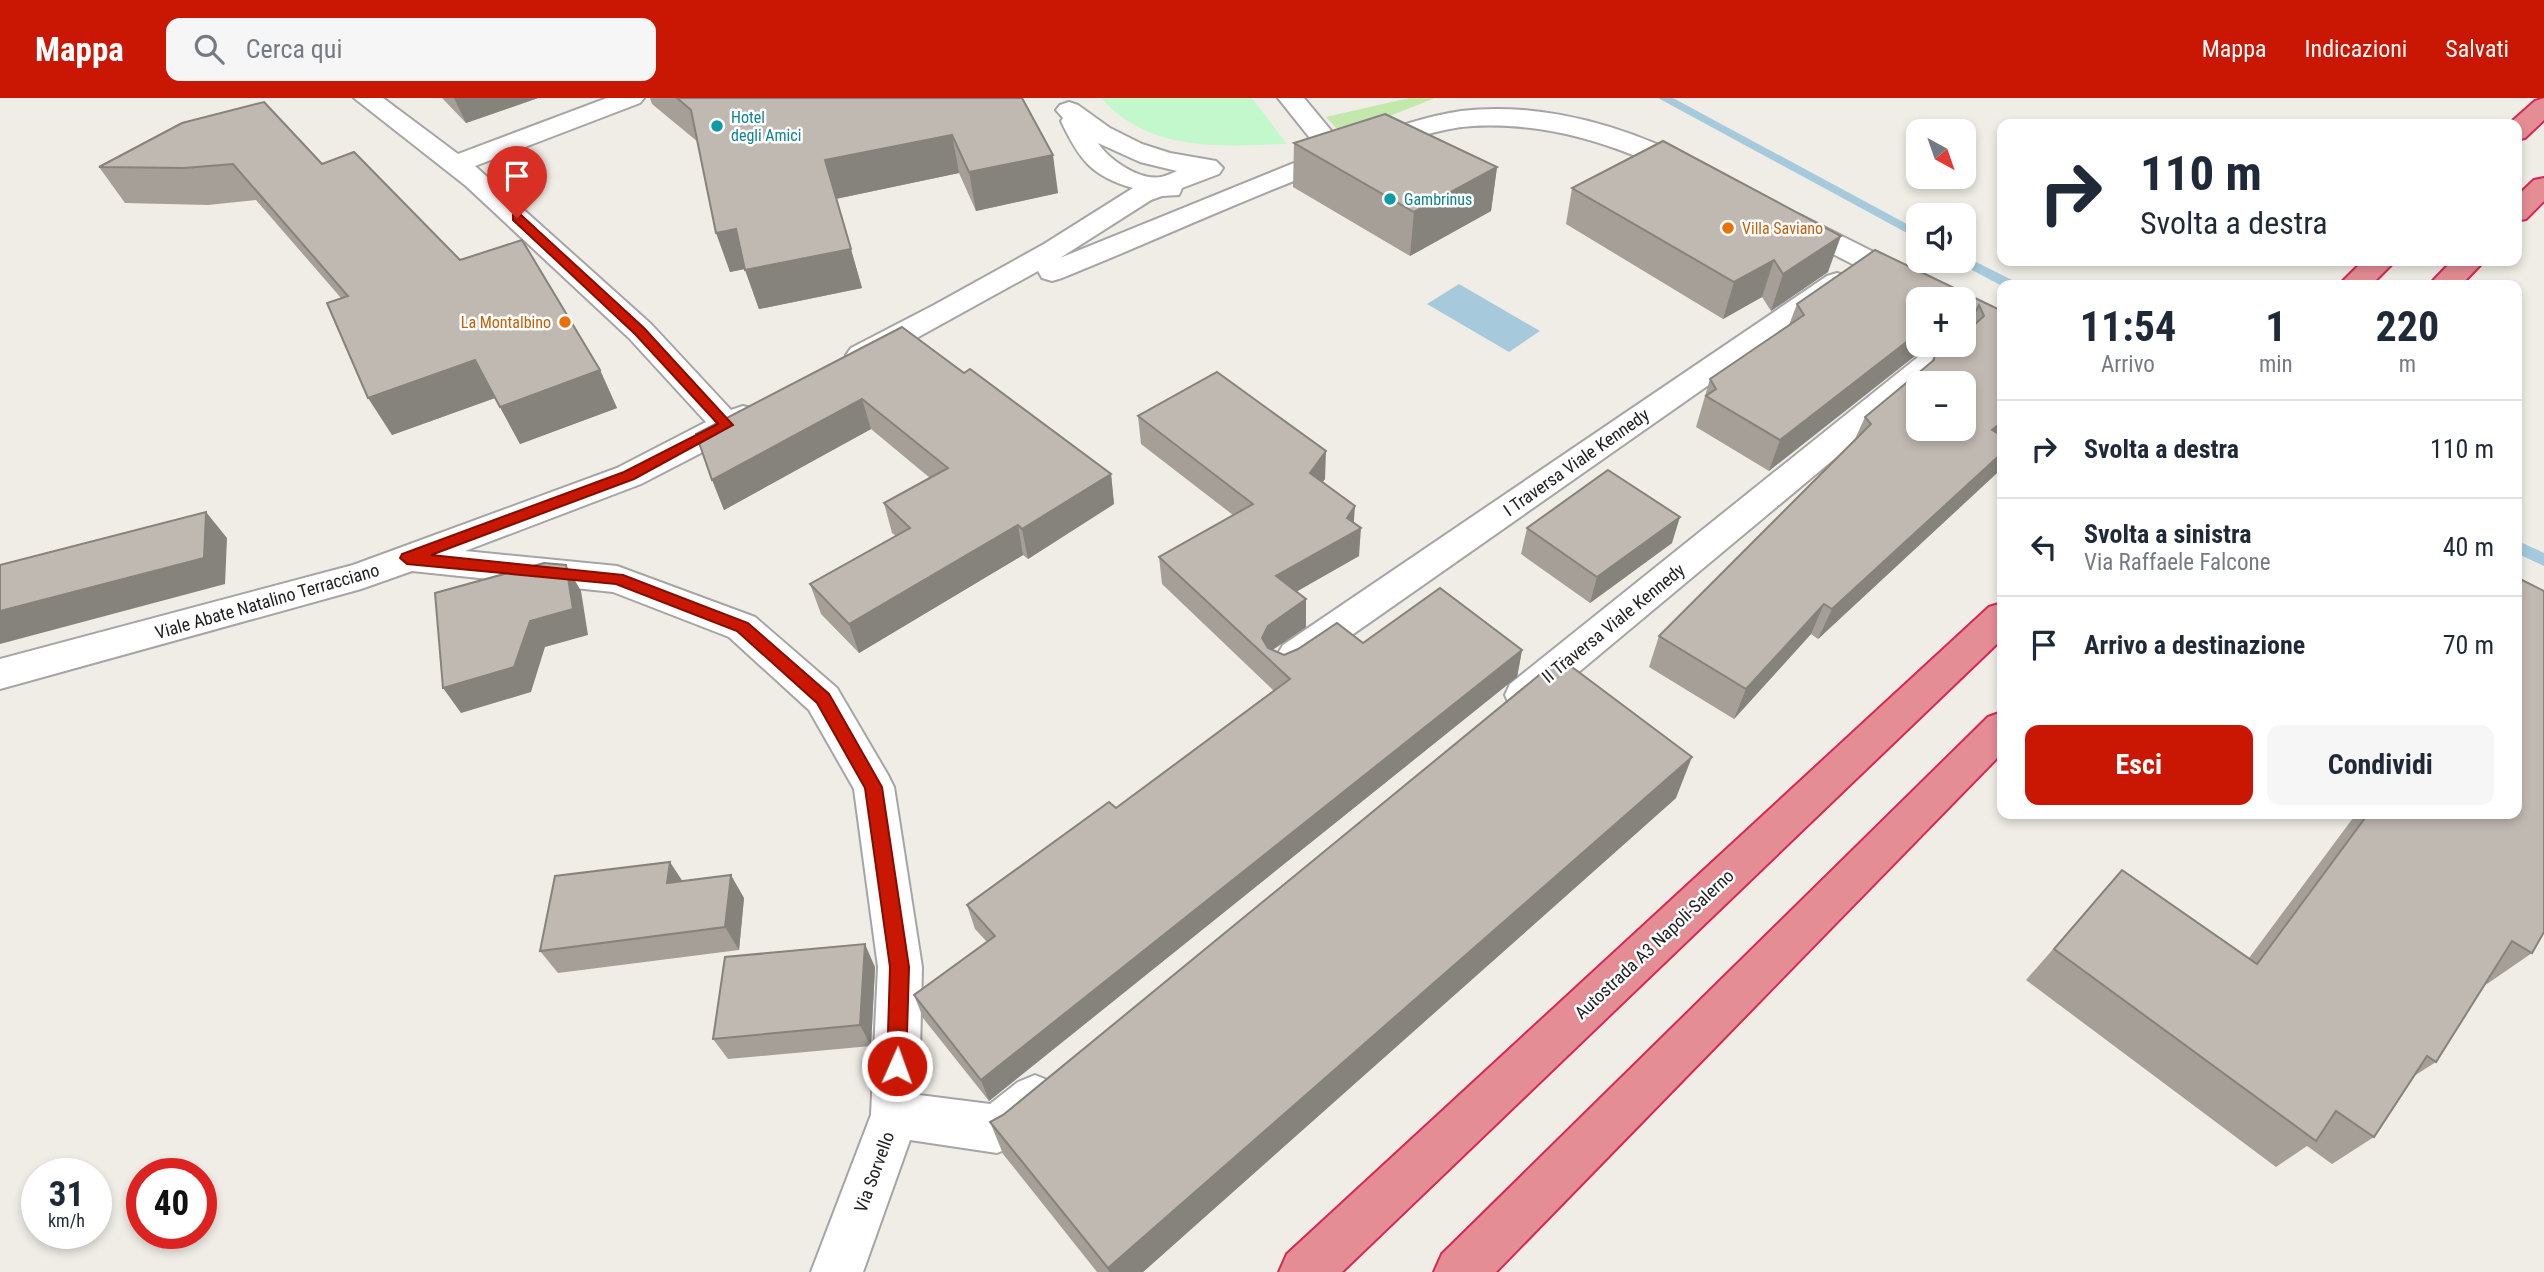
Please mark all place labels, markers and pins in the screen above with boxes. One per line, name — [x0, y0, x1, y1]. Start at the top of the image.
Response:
place label: Hotel degli Amici — [731, 108, 801, 145]
marker: Hotel degli Amici — [709, 118, 725, 134]
pin — [487, 146, 547, 218]
place label: Gambrinus — [1404, 190, 1472, 209]
marker: Gambrinus — [1382, 191, 1398, 207]
place label: Villa Saviano — [1742, 219, 1823, 238]
marker: Villa Saviano — [1720, 220, 1736, 236]
place label: La Montalbino — [461, 313, 551, 332]
marker: La Montalbino — [557, 314, 573, 330]

